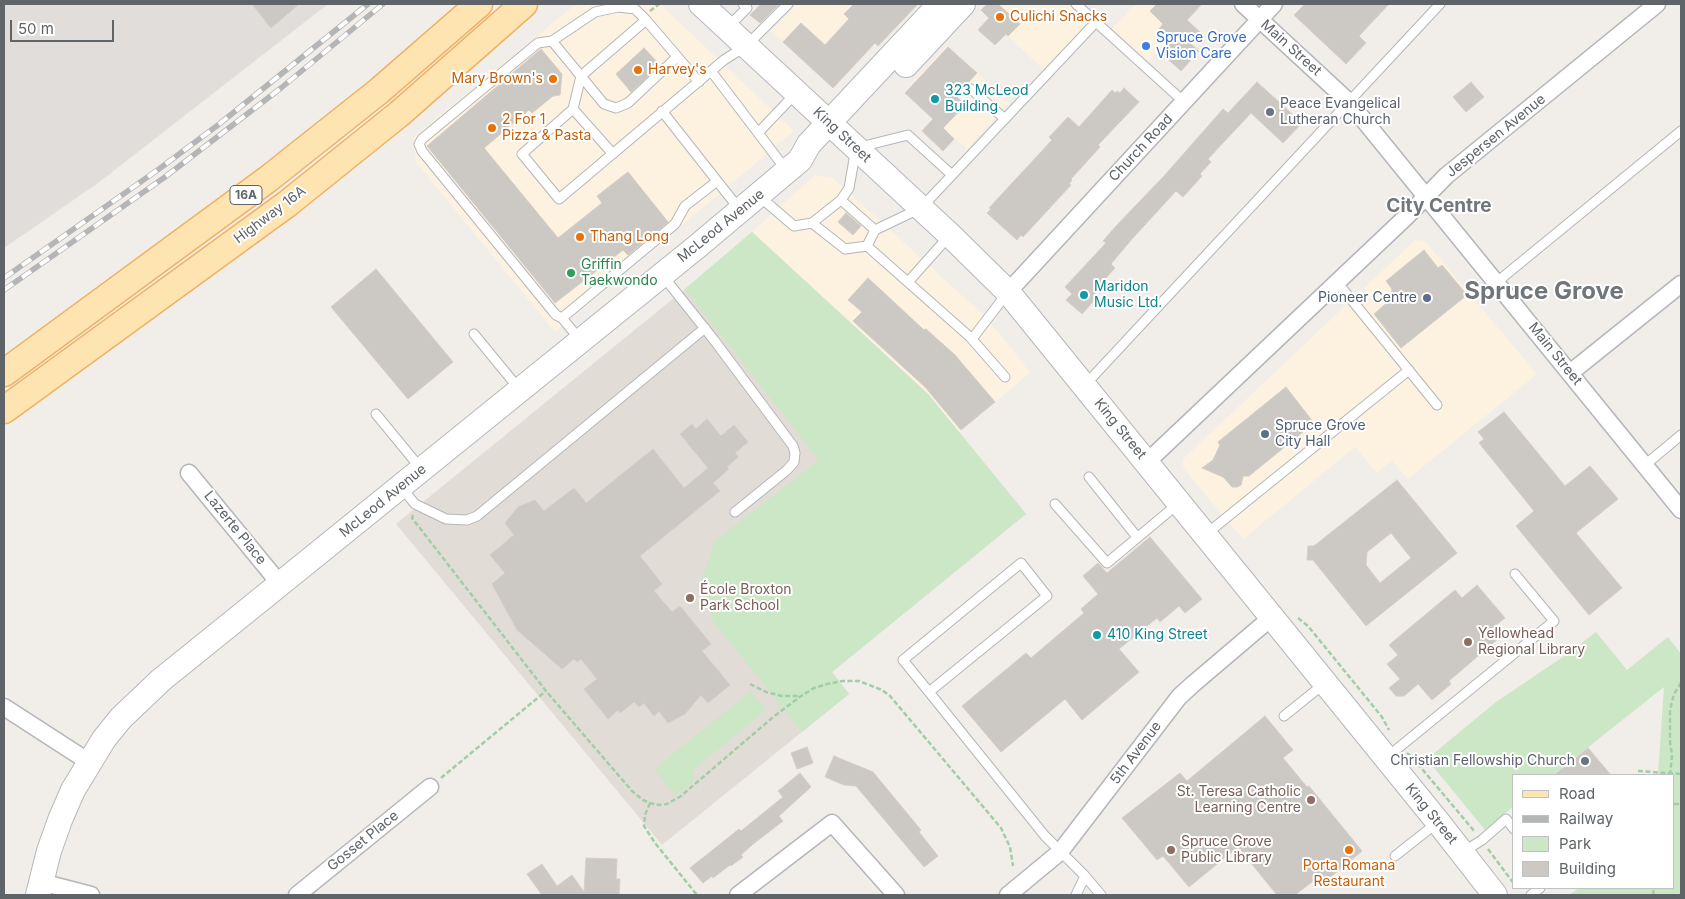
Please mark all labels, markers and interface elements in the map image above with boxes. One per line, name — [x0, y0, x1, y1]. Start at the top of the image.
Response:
place label: Culichi Snacks — [1010, 9, 1107, 25]
scale bar — [12, 10, 116, 42]
marker: Culichi Snacks — [994, 11, 1006, 23]
street label: Main Street — [1257, 16, 1325, 80]
text: 50 m — [18, 19, 54, 38]
place label: Spruce Grove Vision Care — [1156, 30, 1247, 62]
marker: Spruce Grove Vision Care — [1140, 40, 1152, 52]
place label: Harvey's — [648, 62, 707, 78]
marker: Harvey's — [632, 64, 644, 76]
place label: Mary Brown's — [452, 71, 543, 87]
marker: Mary Brown's — [547, 73, 559, 85]
place label: 323 McLeod Building — [945, 83, 1028, 115]
street label: Jespersen Avenue — [1443, 91, 1549, 181]
marker: 323 McLeod Building — [929, 93, 941, 105]
place label: Peace Evangelical Lutheran Church — [1280, 96, 1400, 128]
street label: King Street — [809, 104, 875, 166]
marker: Peace Evangelical Lutheran Church — [1264, 106, 1276, 118]
street label: Church Road — [1106, 111, 1176, 185]
place label: 2 For 1 Pizza & Pasta — [502, 112, 591, 144]
marker: 2 For 1 Pizza & Pasta — [486, 122, 498, 134]
street label: Highway 16A — [231, 183, 309, 247]
road number: 16A — [230, 186, 262, 204]
street label: McLeod Avenue — [674, 186, 768, 266]
district label: City Centre — [1386, 195, 1492, 217]
place label: Thang Long — [590, 229, 669, 245]
marker: Thang Long — [574, 231, 586, 243]
place label: Griffin Taekwondo — [581, 257, 658, 290]
marker: Griffin Taekwondo — [565, 267, 577, 279]
district label: Spruce Grove — [1464, 278, 1624, 306]
place label: Maridon Music Ltd. — [1094, 279, 1162, 312]
marker: Maridon Music Ltd. — [1078, 289, 1090, 301]
place label: Pioneer Centre — [1318, 290, 1417, 306]
marker: Pioneer Centre — [1421, 292, 1433, 304]
street label: Main Street — [1525, 319, 1585, 389]
street label: King Street — [1090, 395, 1150, 463]
place label: Spruce Grove City Hall — [1275, 418, 1366, 451]
marker: Spruce Grove City Hall — [1259, 428, 1271, 440]
street label: McLeod Avenue — [336, 461, 430, 541]
street label: Lazerte Place — [200, 488, 270, 568]
place label: École Broxton Park School — [700, 582, 792, 614]
marker: École Broxton Park School — [684, 592, 696, 604]
place label: Yellowhead Regional Library — [1478, 626, 1585, 658]
place label: 410 King Street — [1107, 627, 1208, 643]
marker: 410 King Street — [1091, 629, 1103, 641]
marker: Yellowhead Regional Library — [1462, 636, 1474, 648]
street label: 5th Avenue — [1107, 718, 1165, 788]
place label: Christian Fellowship Church — [1390, 753, 1575, 769]
marker: Christian Fellowship Church — [1579, 755, 1591, 767]
legend — [1512, 774, 1675, 889]
street label: King Street — [1401, 780, 1461, 848]
place label: St. Teresa Catholic Learning Centre — [1177, 784, 1301, 816]
text: Road — [1559, 784, 1595, 803]
marker: St. Teresa Catholic Learning Centre — [1305, 794, 1317, 806]
street label: Gosset Place — [324, 807, 402, 875]
text: Railway — [1559, 809, 1613, 828]
place label: Spruce Grove Public Library — [1181, 834, 1272, 866]
text: Park — [1559, 834, 1591, 853]
marker: Spruce Grove Public Library — [1165, 844, 1177, 856]
marker: Porta Romana Restaurant — [1343, 844, 1355, 856]
place label: Porta Romana Restaurant — [1303, 858, 1395, 890]
text: Building — [1559, 859, 1616, 878]

